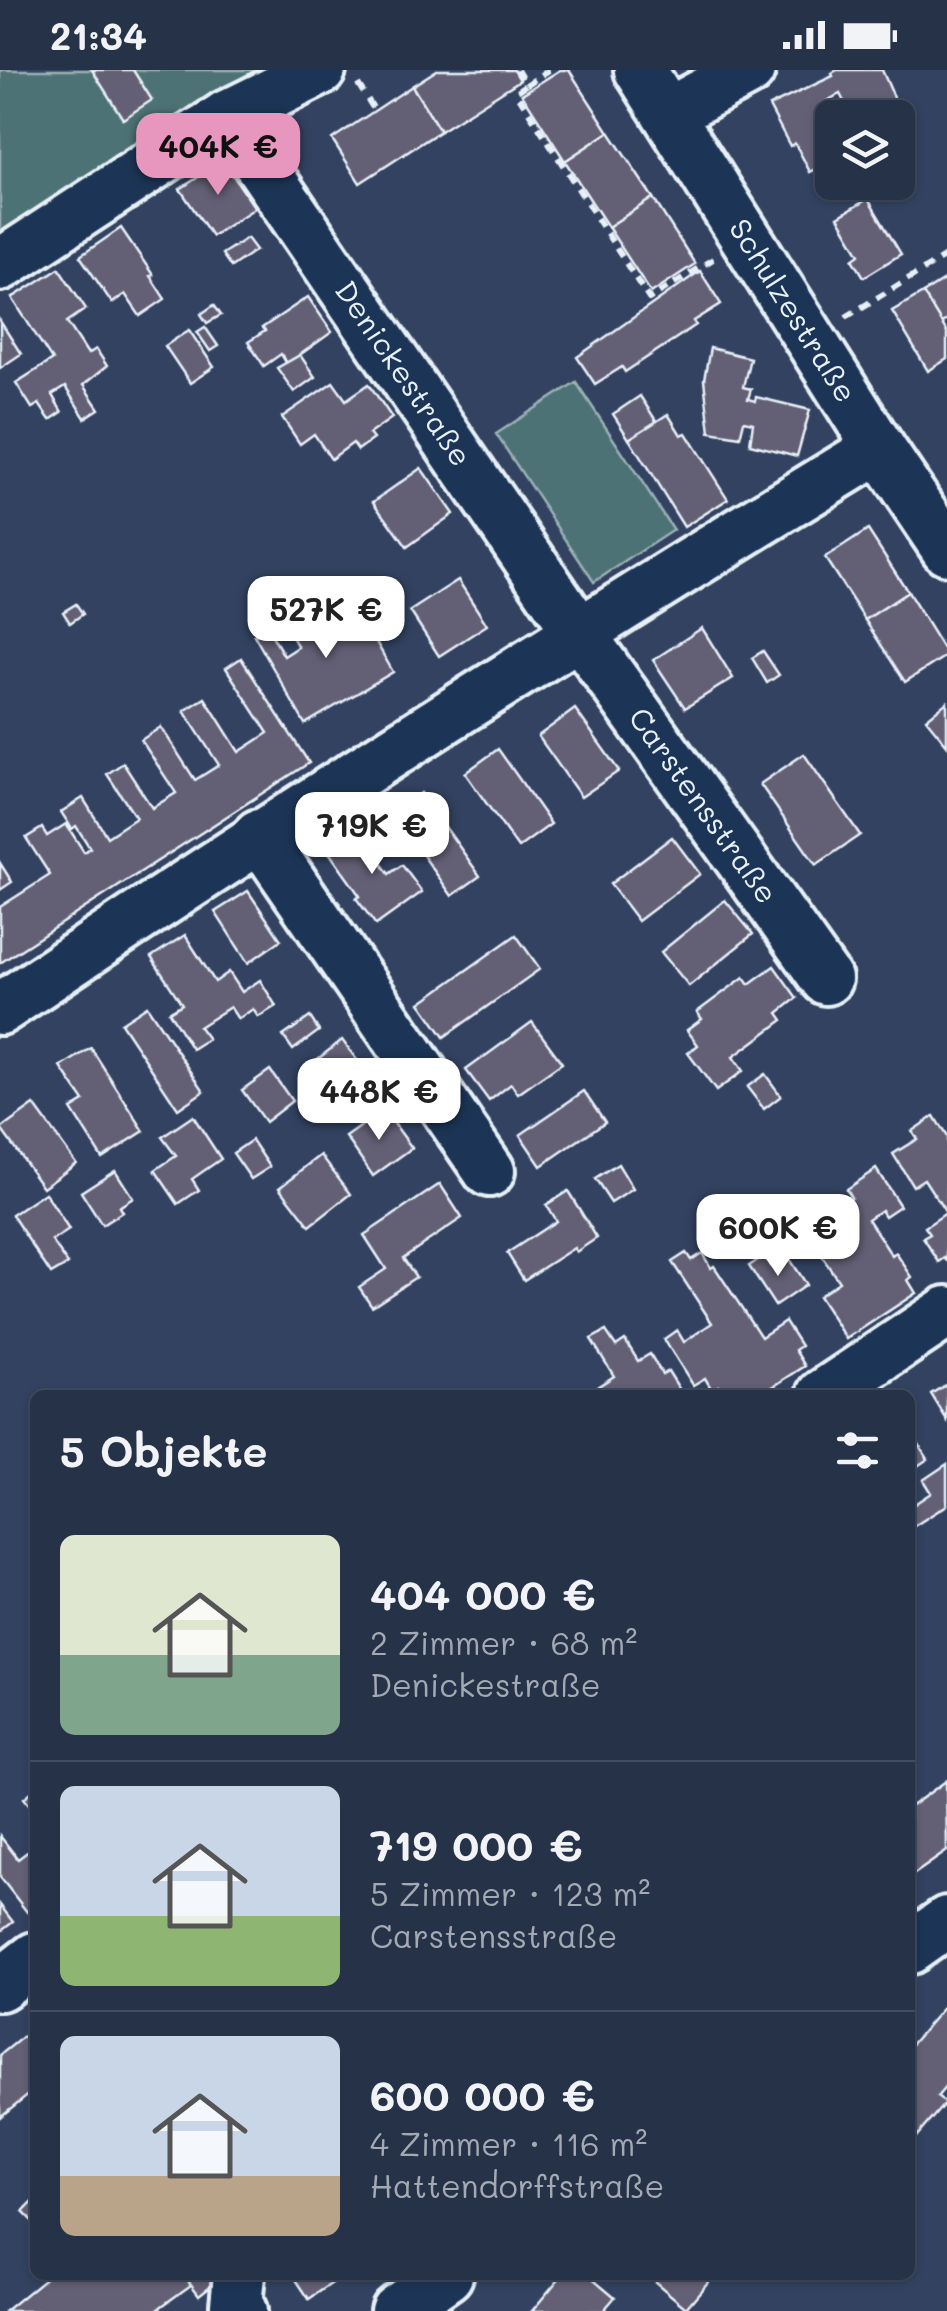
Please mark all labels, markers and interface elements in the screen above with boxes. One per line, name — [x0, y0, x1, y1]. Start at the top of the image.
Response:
text: 21:34 — [50, 10, 147, 60]
map controls — [815, 100, 915, 200]
button: layers — [815, 100, 915, 200]
pin: 404K € — [137, 113, 299, 198]
text: 404K € — [158, 124, 278, 166]
street label: Schulzestraße — [721, 210, 867, 409]
street label: Denickestraße — [327, 272, 482, 473]
pin: 527K € — [245, 576, 407, 661]
text: 527K € — [270, 587, 382, 629]
street label: Carstensstraße — [621, 699, 788, 911]
pin: 719K € — [291, 792, 453, 877]
text: 719K € — [317, 803, 427, 845]
pin: 448K € — [298, 1058, 460, 1143]
text: 448K € — [320, 1069, 438, 1111]
pin: 600K € — [697, 1194, 859, 1279]
text: 600K € — [718, 1205, 838, 1247]
text: 5 Objekte — [60, 1423, 268, 1478]
icon: filters — [830, 1423, 885, 1478]
text: 404 000 € — [370, 1566, 596, 1621]
icon: home — [140, 1575, 260, 1695]
text: 2 Zimmer · 68 m² — [370, 1621, 637, 1663]
text: Denickestraße — [370, 1663, 601, 1705]
text: 719 000 € — [370, 1817, 583, 1872]
icon: home — [140, 1826, 260, 1946]
text: 5 Zimmer · 123 m² — [370, 1872, 650, 1914]
text: Carstensstraße — [370, 1914, 617, 1956]
text: 600 000 € — [370, 2067, 595, 2122]
icon: home — [140, 2076, 260, 2196]
text: 4 Zimmer · 116 m² — [370, 2122, 647, 2164]
text: Hattendorffstraße — [370, 2164, 664, 2206]

